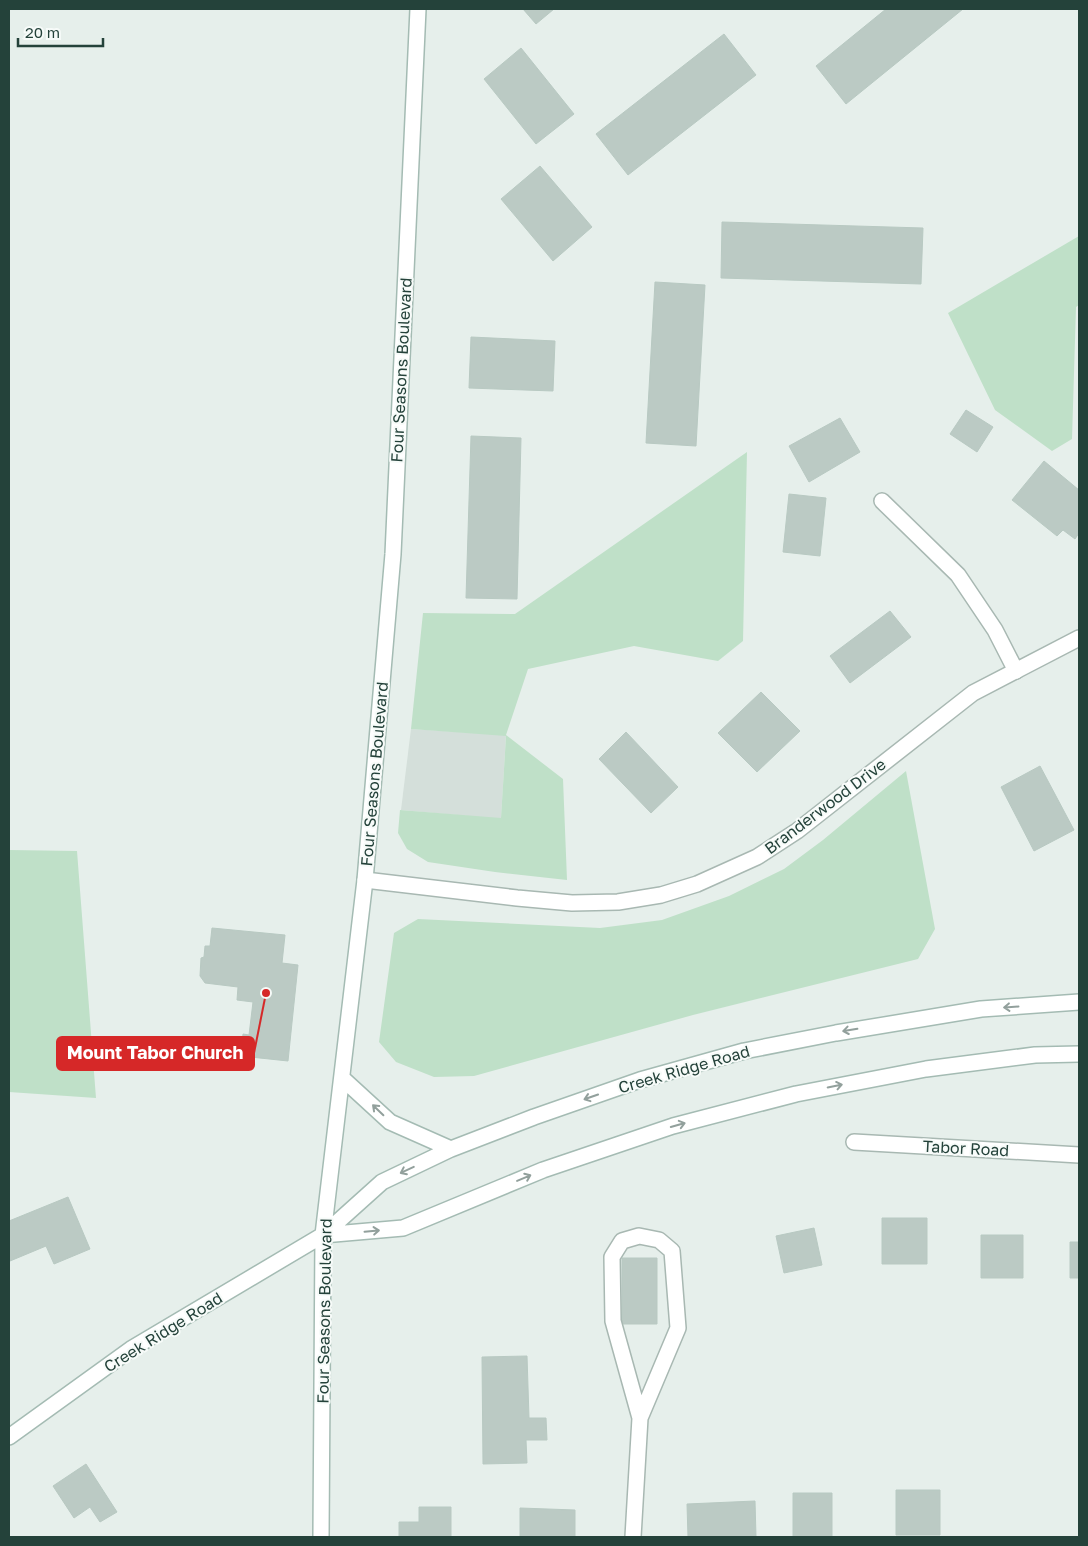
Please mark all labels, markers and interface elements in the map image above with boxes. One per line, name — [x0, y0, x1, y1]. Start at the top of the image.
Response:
scale bar — [18, 15, 102, 47]
text: 20 m — [25, 23, 60, 41]
street label: Four Seasons Boulevard — [386, 277, 416, 463]
street label: Four Seasons Boulevard — [356, 681, 392, 867]
street label: Branderwood Drive — [760, 754, 890, 858]
one-way arrow — [1003, 1002, 1019, 1011]
one-way arrow — [842, 1026, 858, 1036]
callout: Mount Tabor Church — [57, 1037, 254, 1070]
text: Mount Tabor Church — [67, 1041, 243, 1063]
street label: Creek Ridge Road — [616, 1041, 752, 1097]
one-way arrow — [827, 1081, 843, 1090]
one-way arrow — [584, 1093, 600, 1102]
one-way arrow — [371, 1104, 384, 1116]
one-way arrow — [669, 1119, 685, 1129]
street label: Tabor Road — [922, 1136, 1010, 1160]
one-way arrow — [400, 1165, 415, 1175]
one-way arrow — [516, 1172, 531, 1182]
street label: Four Seasons Boulevard — [312, 1218, 336, 1404]
one-way arrow — [364, 1226, 380, 1235]
street label: Creek Ridge Road — [100, 1288, 226, 1376]

